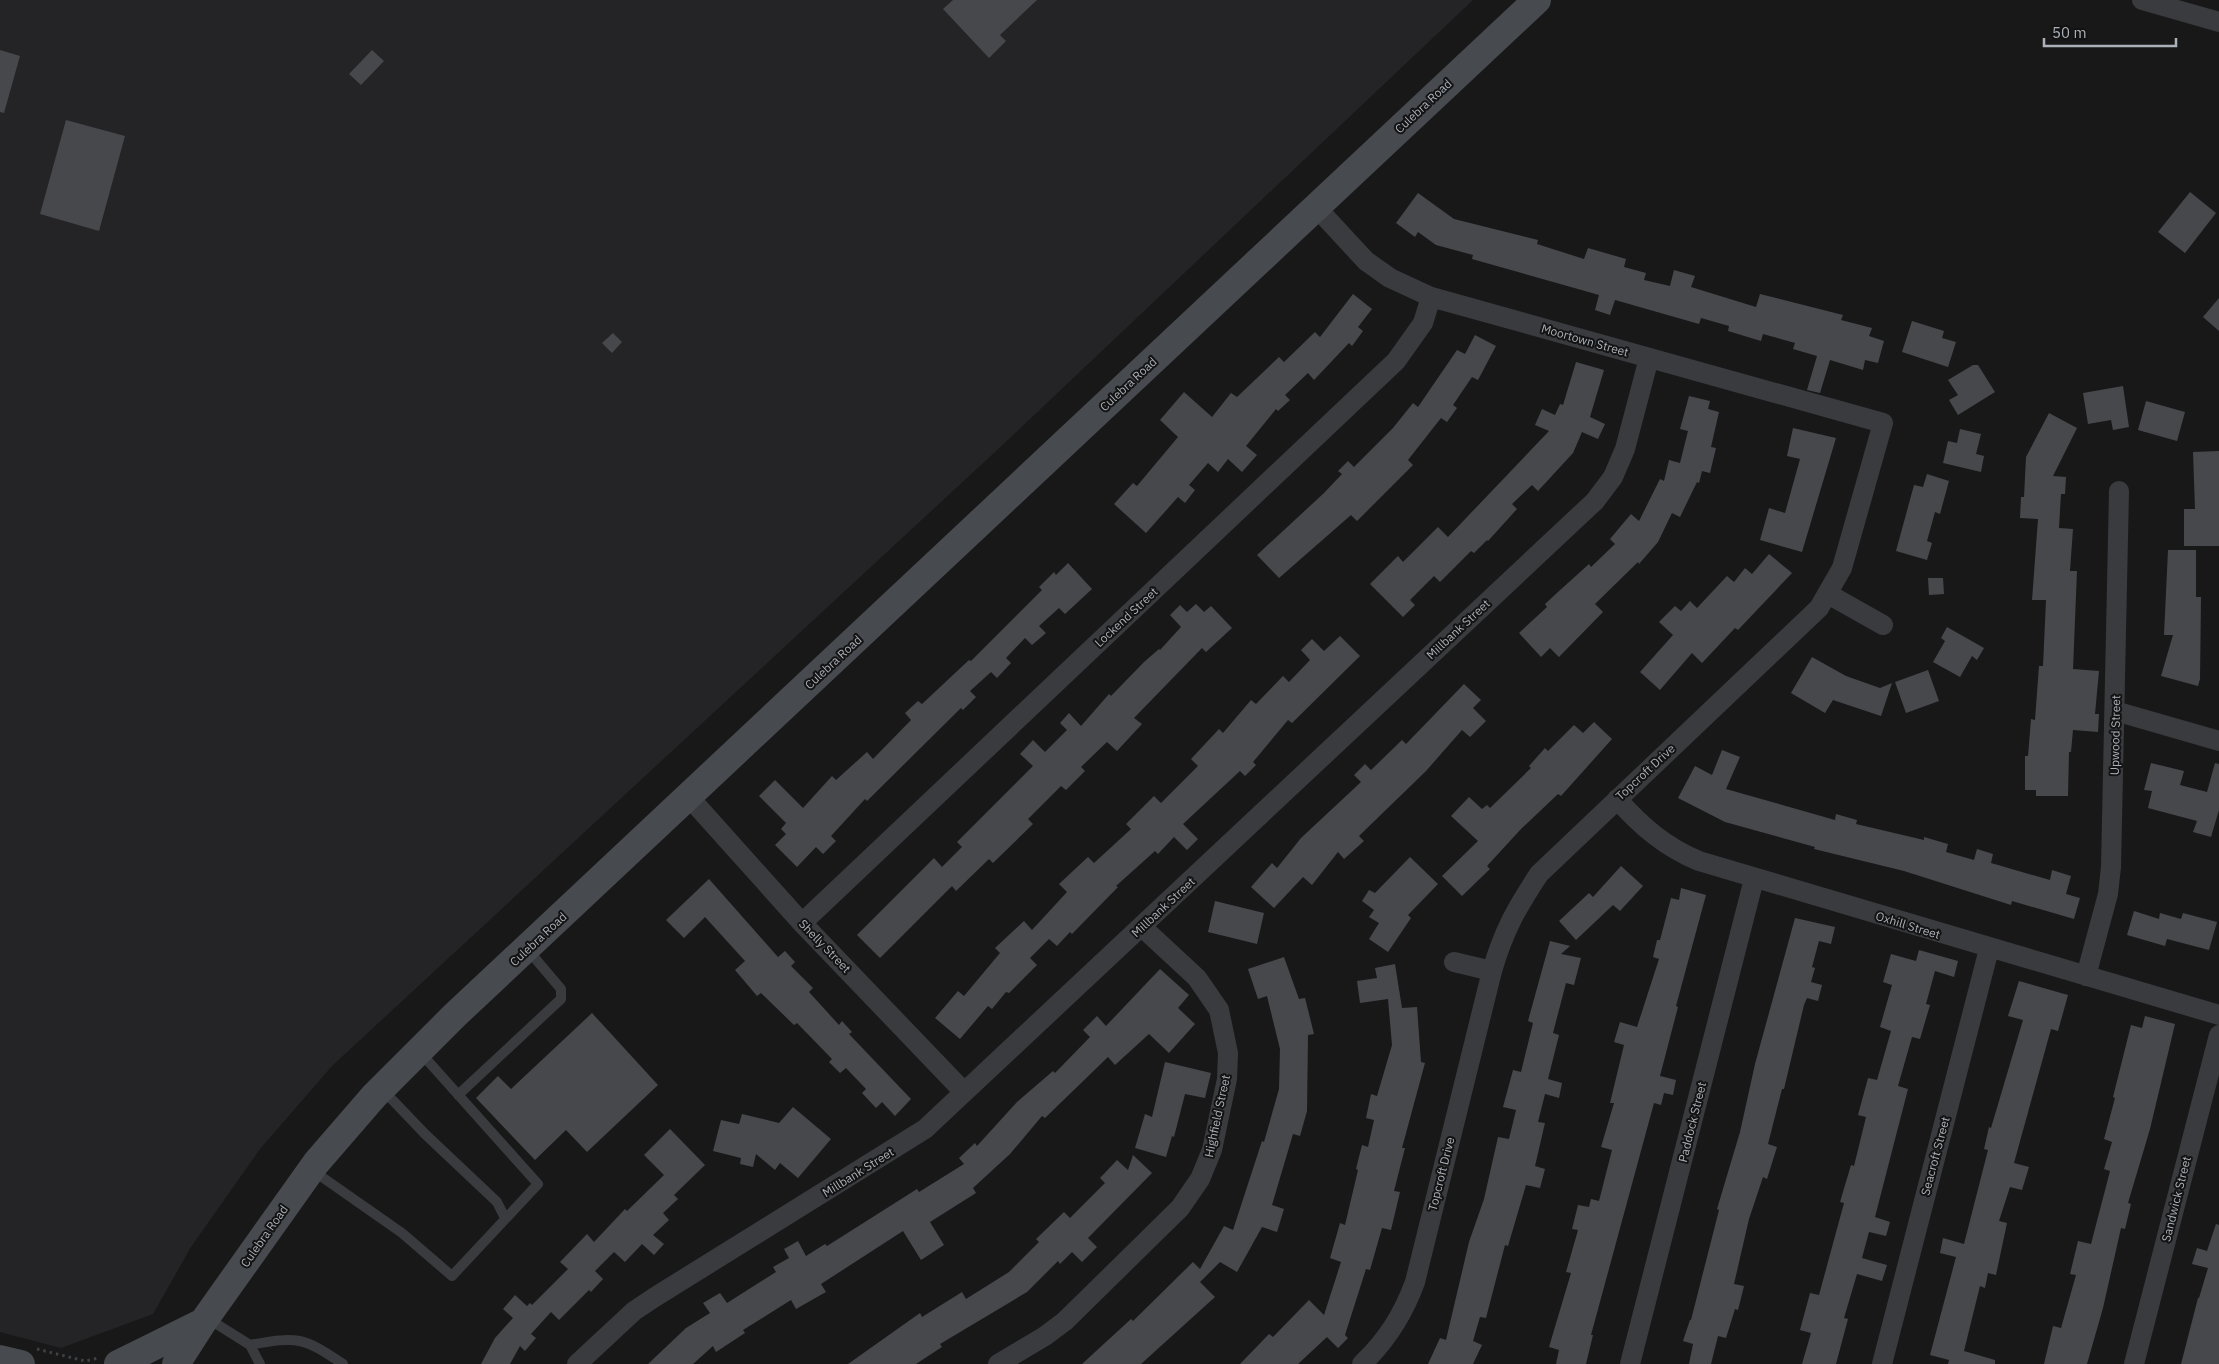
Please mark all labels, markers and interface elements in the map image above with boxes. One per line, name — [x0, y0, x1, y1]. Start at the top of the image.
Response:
scale bar — [2044, 15, 2176, 47]
text: 50 m — [2052, 23, 2087, 42]
street label: Culebra Road — [1391, 76, 1455, 136]
street label: Moortown Street — [1540, 320, 1630, 360]
street label: Culebra Road — [1096, 354, 1160, 414]
street label: Lockend Street — [1091, 584, 1161, 650]
street label: Millbank Street — [1423, 596, 1493, 662]
street label: Culebra Road — [801, 632, 865, 692]
street label: Upwood Street — [2107, 695, 2123, 775]
street label: Topcroft Drive — [1612, 740, 1678, 803]
street label: Millbank Street — [1128, 874, 1198, 940]
street label: Oxhill Street — [1874, 908, 1942, 942]
street label: Culebra Road — [506, 909, 570, 969]
street label: Shelly Street — [796, 916, 854, 976]
street label: Highfield Street — [1201, 1073, 1233, 1159]
street label: Paddock Street — [1675, 1080, 1709, 1164]
street label: Seacroft Street — [1917, 1115, 1953, 1197]
street label: Topcroft Drive — [1425, 1135, 1458, 1212]
street label: Millbank Street — [819, 1144, 897, 1200]
street label: Sandwick Street — [2158, 1155, 2194, 1243]
street label: Culebra Road — [237, 1202, 291, 1270]

